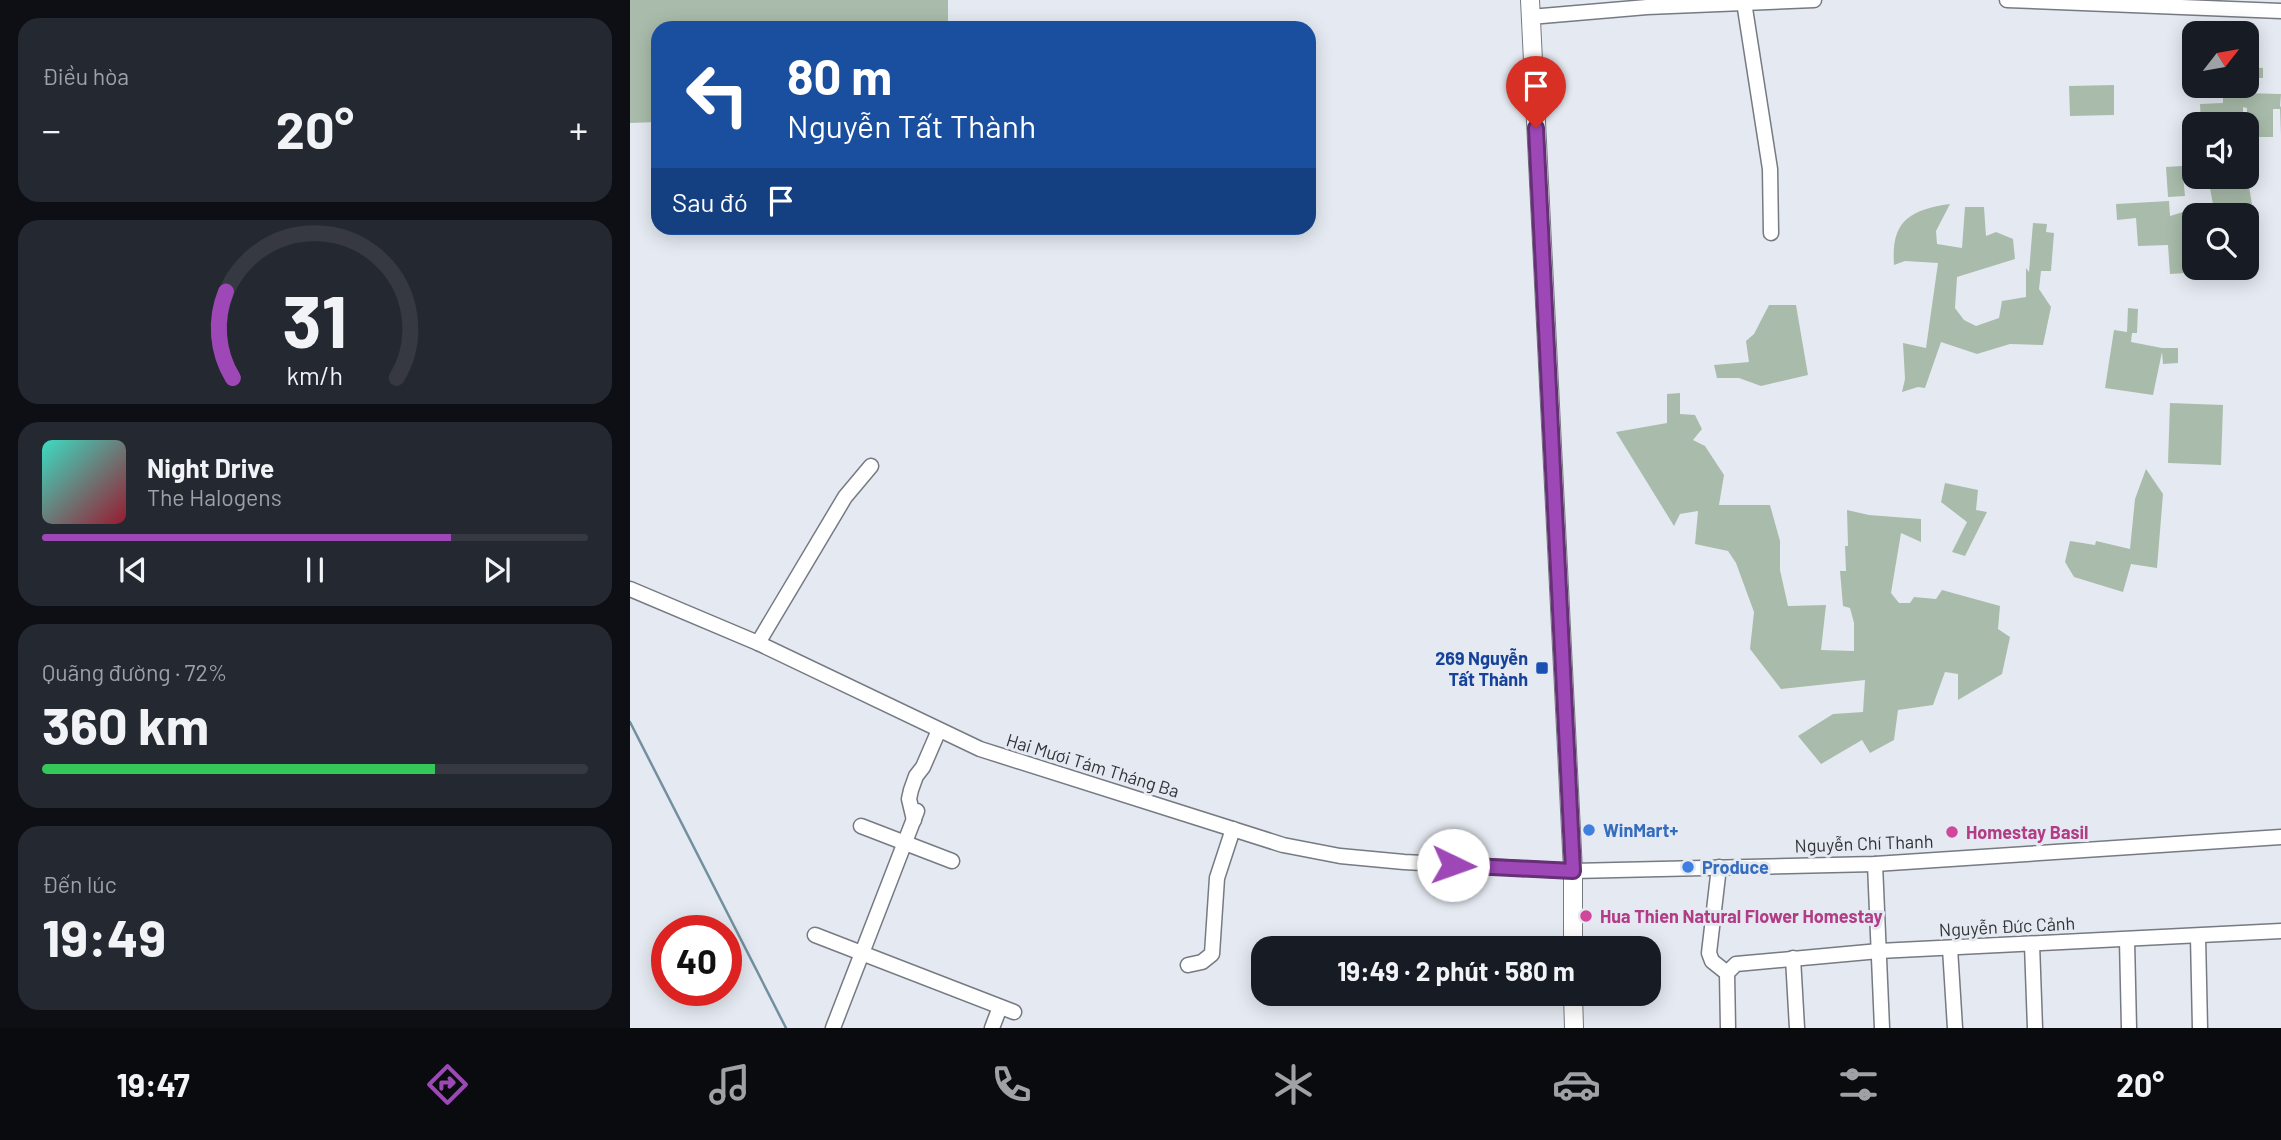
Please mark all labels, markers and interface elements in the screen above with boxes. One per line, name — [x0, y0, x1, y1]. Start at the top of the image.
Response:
north arrow — [2182, 21, 2259, 98]
map controls — [2182, 21, 2259, 280]
text: 80 m — [787, 46, 892, 105]
icon: left — [672, 49, 763, 140]
pin — [1506, 56, 1566, 128]
text: Điều hòa — [42, 62, 129, 90]
icon: arrive — [1517, 67, 1555, 105]
text: 20° — [276, 97, 354, 159]
text: − — [42, 106, 61, 152]
text: + — [569, 106, 588, 152]
text: Nguyễn Tất Thành — [787, 106, 1036, 144]
button: sound — [2182, 112, 2259, 189]
icon: arrive — [762, 182, 800, 220]
text: Sau đó — [672, 186, 748, 217]
button: search — [2182, 203, 2259, 280]
text: 31 — [283, 275, 347, 363]
text: km/h — [287, 360, 343, 390]
text: Night Drive — [147, 452, 274, 483]
text: The Halogens — [147, 483, 282, 511]
icon: previous — [114, 551, 152, 589]
icon: pause — [296, 551, 334, 589]
icon: next — [478, 551, 516, 589]
place label: 269 Nguyễn Tất Thành — [1435, 647, 1528, 690]
text: Quãng đường · 72% — [42, 658, 227, 686]
marker: 269 Nguyễn Tất Thành — [1534, 660, 1550, 676]
text: 360 km — [42, 693, 209, 755]
street label: Hai Mươi Tám Tháng Ba — [1004, 728, 1182, 802]
place label: WinMart+ — [1603, 819, 1678, 841]
place label: Homestay Basil — [1966, 821, 2088, 843]
marker: WinMart+ — [1581, 822, 1597, 838]
marker: Homestay Basil — [1944, 824, 1960, 840]
position arrow — [1416, 828, 1490, 902]
street label: Nguyễn Chí Thanh — [1794, 830, 1934, 856]
place label: Produce — [1702, 856, 1769, 878]
marker: Produce — [1680, 859, 1696, 875]
text: Đến lúc — [42, 870, 117, 898]
text: 19:49 — [42, 905, 166, 967]
place label: Hua Thien Natural Flower Homestay — [1600, 905, 1883, 927]
marker: Hua Thien Natural Flower Homestay — [1578, 908, 1594, 924]
street label: Nguyễn Đức Cảnh — [1938, 911, 2076, 941]
speed limit sign: 40 — [651, 915, 742, 1006]
text: 19:49 · 2 phút · 580 m — [1337, 955, 1575, 986]
icon: directions — [423, 1060, 472, 1109]
icon: music — [705, 1060, 754, 1109]
icon: phone — [987, 1060, 1036, 1109]
icon: climate — [1269, 1060, 1318, 1109]
icon: car — [1552, 1060, 1601, 1109]
icon: filters — [1834, 1060, 1883, 1109]
text: 19:47 — [117, 1065, 190, 1103]
text: 20° — [2116, 1065, 2164, 1103]

